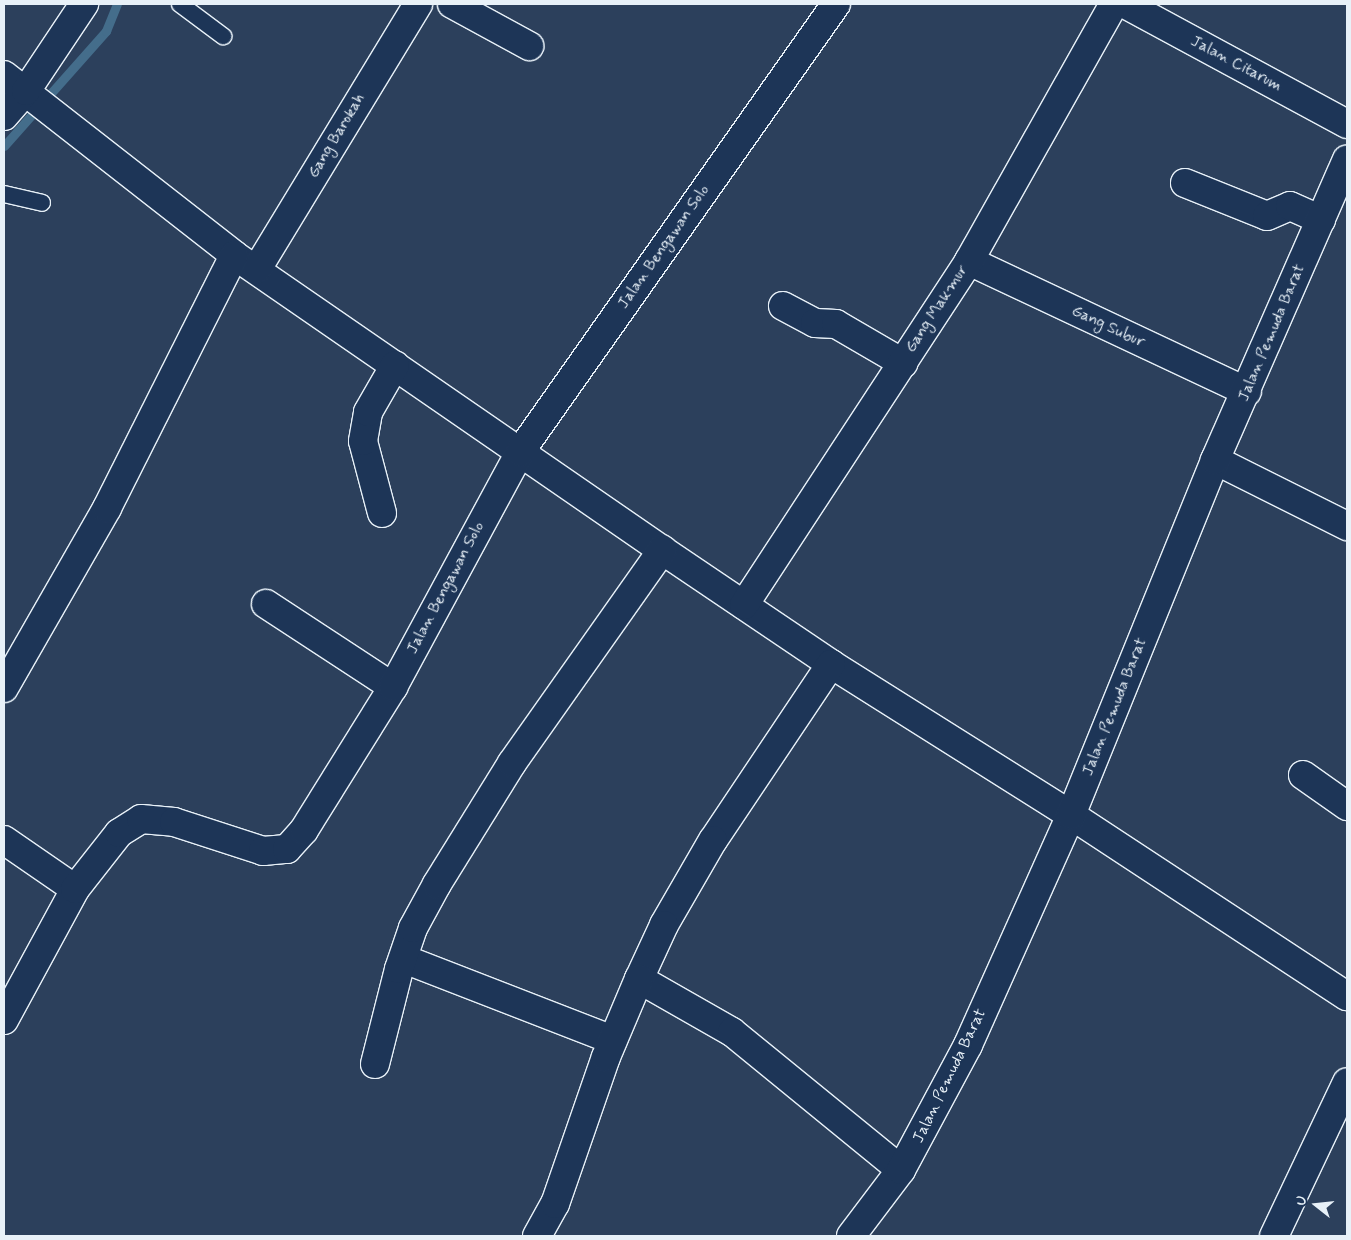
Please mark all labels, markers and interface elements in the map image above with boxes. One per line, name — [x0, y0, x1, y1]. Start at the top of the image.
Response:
street label: Jalan Citarum — [1186, 31, 1286, 97]
street label: Gang Barokah — [304, 90, 370, 182]
street label: Jalan Bengawan Solo — [614, 181, 714, 313]
street label: Gang Makmur — [902, 262, 972, 356]
street label: Jalan Pemuda Barat — [1235, 263, 1309, 403]
street label: Gang Subur — [1068, 302, 1148, 352]
street label: Jalan Bengawan Solo — [403, 518, 489, 658]
street label: Jalan Pemuda Barat — [1079, 636, 1151, 778]
street label: Jalan Pemuda Barat — [910, 1007, 990, 1145]
north arrow — [1291, 1180, 1341, 1230]
text: U — [1292, 1194, 1311, 1208]

